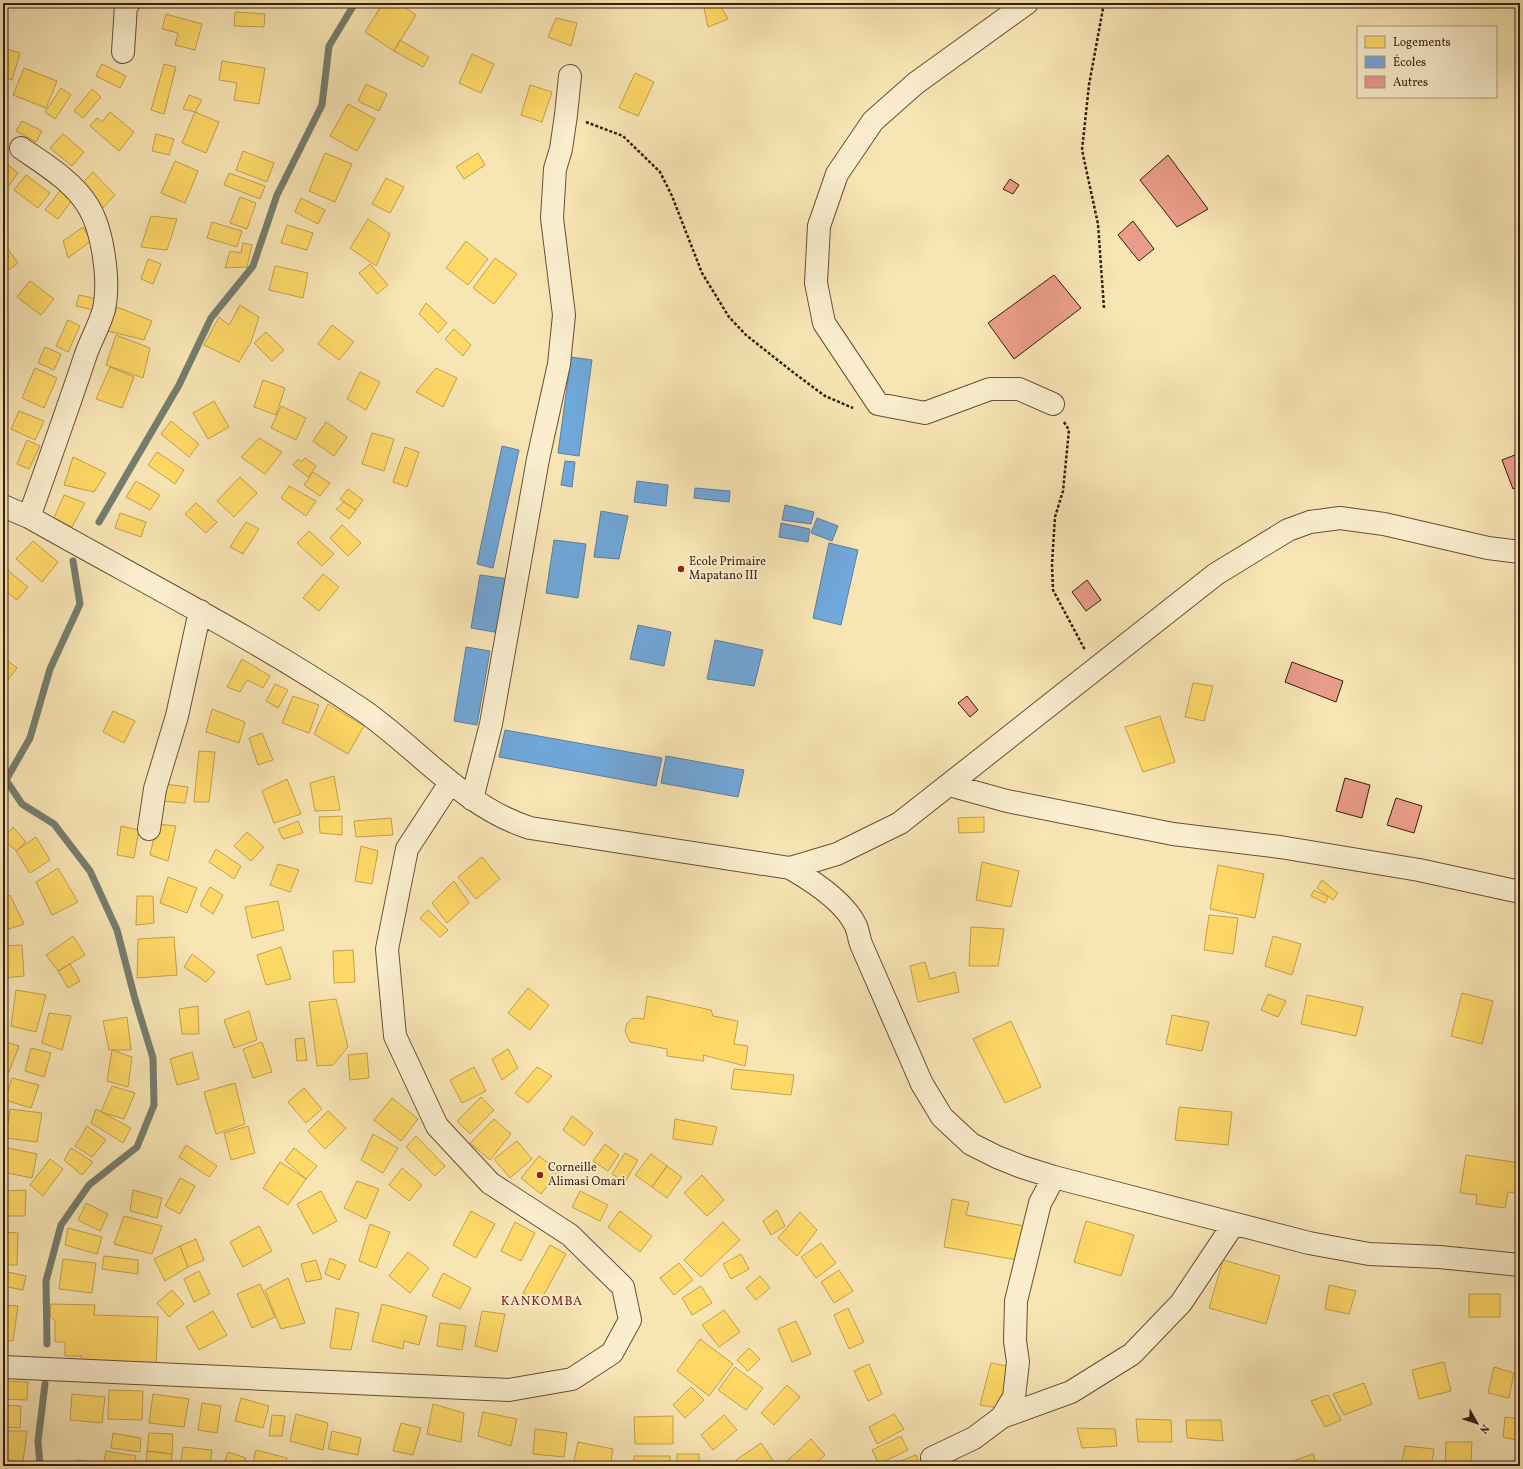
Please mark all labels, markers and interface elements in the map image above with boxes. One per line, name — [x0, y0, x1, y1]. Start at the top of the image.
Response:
legend — [1357, 26, 1497, 98]
text: Logements — [1393, 35, 1451, 51]
text: Écoles — [1393, 54, 1426, 71]
text: Autres — [1393, 75, 1428, 91]
place label: Ecole Primaire Mapatano III — [689, 554, 766, 584]
marker: Ecole Primaire Mapatano III — [676, 564, 686, 574]
place label: Corneille Alimasi Omari — [548, 1160, 626, 1190]
marker: Corneille Alimasi Omari — [535, 1170, 545, 1180]
district label: KANKOMBA — [501, 1293, 583, 1311]
north arrow — [1457, 1403, 1497, 1443]
text: N — [1475, 1421, 1492, 1436]

